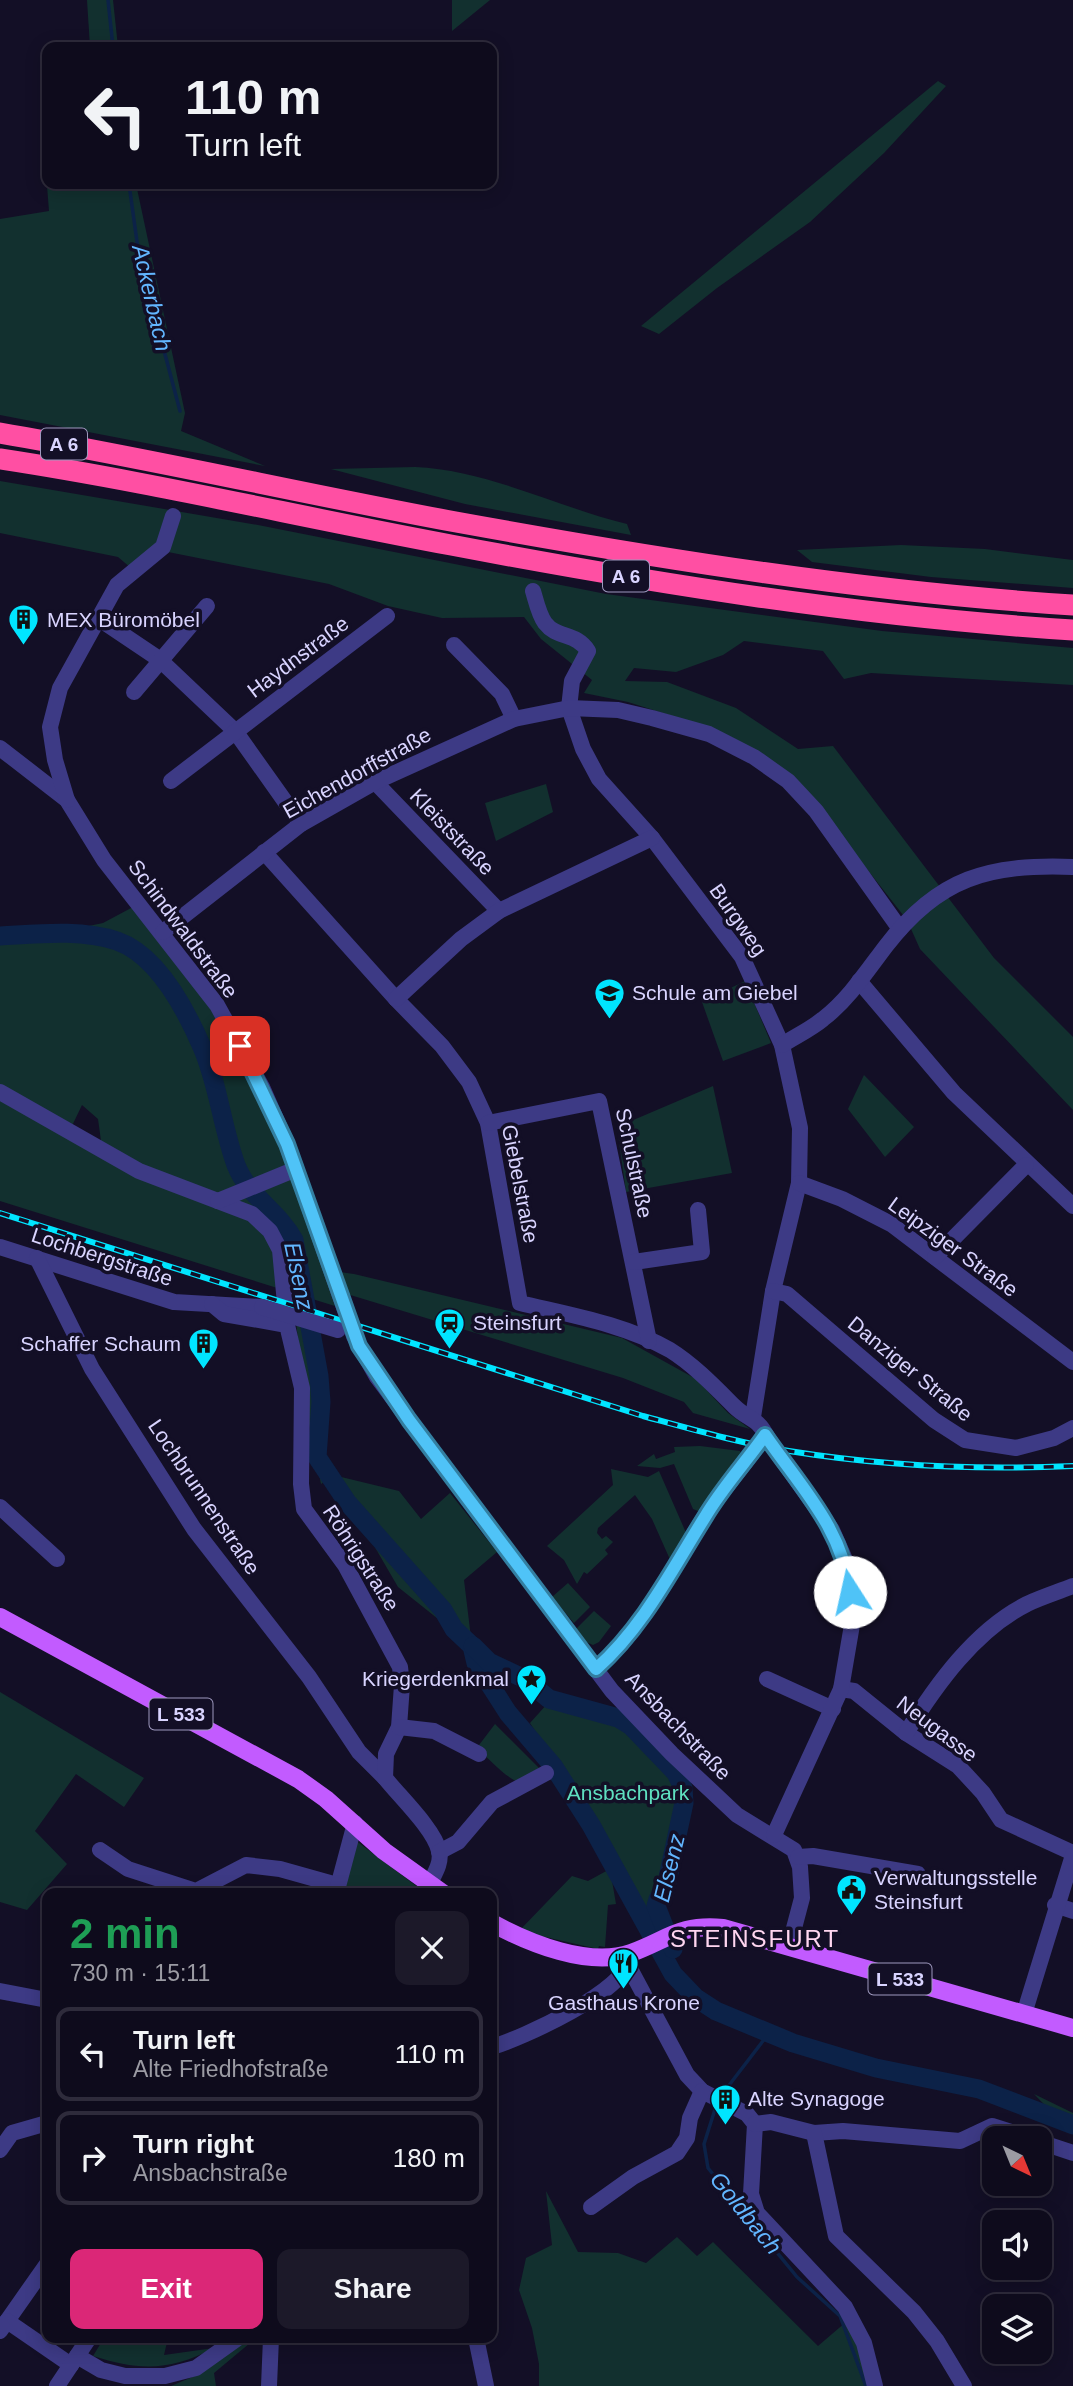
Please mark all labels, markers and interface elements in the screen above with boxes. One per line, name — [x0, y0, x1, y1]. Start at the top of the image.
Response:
icon: left — [70, 70, 161, 161]
text: 110 m — [185, 70, 321, 124]
text: Turn left — [185, 127, 301, 163]
water label: Ackerbach — [127, 240, 177, 354]
road number: A 6 — [41, 428, 87, 460]
road number: A 6 — [603, 561, 649, 592]
building icon: MEX Büromöbel — [7, 603, 41, 647]
place label: MEX Büromöbel — [47, 608, 200, 631]
street label: Haydnstraße — [243, 611, 353, 702]
street label: Eichendorffstraße — [279, 722, 435, 823]
street label: Kleiststraße — [406, 784, 499, 880]
street label: Schindwaldstraße — [124, 855, 243, 1002]
street label: Burgweg — [705, 879, 772, 960]
school or university icon: Schule am Giebel — [592, 976, 626, 1020]
place label: Schule am Giebel — [632, 981, 798, 1004]
pin — [210, 1016, 270, 1076]
icon: arrive — [221, 1027, 259, 1065]
street label: Schulstraße — [612, 1106, 657, 1220]
street label: Giebelstraße — [498, 1123, 543, 1245]
street label: Leipziger Straße — [884, 1192, 1022, 1301]
street label: Lochbergstraße — [29, 1223, 176, 1290]
water label: Elsenz — [279, 1240, 319, 1313]
station icon: Steinsfurt — [433, 1306, 467, 1350]
place label: Steinsfurt — [473, 1311, 562, 1334]
street label: Danziger Straße — [844, 1312, 977, 1426]
building icon: Schaffer Schaum — [187, 1327, 221, 1371]
place label: Schaffer Schaum — [20, 1332, 181, 1355]
street label: Lochbrunnenstraße — [144, 1415, 265, 1579]
street label: Röhrigstraße — [319, 1501, 404, 1615]
position arrow — [813, 1555, 887, 1629]
place icon: Kriegerdenkmal — [515, 1662, 549, 1706]
place label: Kriegerdenkmal — [362, 1667, 509, 1690]
street label: Ansbachstraße — [621, 1667, 736, 1784]
street label: Neugasse — [893, 1691, 982, 1766]
road number: L 533 — [150, 1698, 212, 1730]
park label: Ansbachpark — [567, 1781, 690, 1804]
water label: Elsenz — [648, 1831, 690, 1905]
place label: Verwaltungsstelle Steinsfurt — [874, 1866, 1037, 1913]
public building icon: Verwaltungsstelle Steinsfurt — [834, 1873, 868, 1917]
text: 2 min — [70, 1910, 180, 1957]
button: close — [395, 1911, 469, 1985]
district label: STEINSFURT — [670, 1925, 840, 1952]
restaurant icon: Gasthaus Krone — [607, 1946, 641, 1990]
text: 730 m · 15:11 — [70, 1960, 210, 1986]
road number: L 533 — [869, 1964, 932, 1994]
place label: Gasthaus Krone — [548, 1991, 700, 2014]
text: Turn left — [133, 2025, 235, 2055]
icon: left — [74, 2035, 112, 2073]
text: 110 m — [395, 2039, 465, 2069]
text: Alte Friedhofstraße — [133, 2056, 329, 2082]
building icon: Alte Synagoge — [708, 2082, 742, 2126]
place label: Alte Synagoge — [748, 2087, 885, 2110]
north arrow — [982, 2126, 1052, 2196]
map controls — [982, 2126, 1052, 2364]
text: Turn right — [133, 2129, 254, 2159]
icon: right — [74, 2139, 112, 2177]
text: 180 m — [393, 2143, 465, 2173]
text: Ansbachstraße — [133, 2160, 288, 2186]
water label: Goldbach — [705, 2167, 787, 2259]
button: sound — [982, 2210, 1052, 2280]
button: Exit — [70, 2249, 263, 2329]
button: Share — [277, 2249, 469, 2329]
button: layers — [982, 2294, 1052, 2364]

